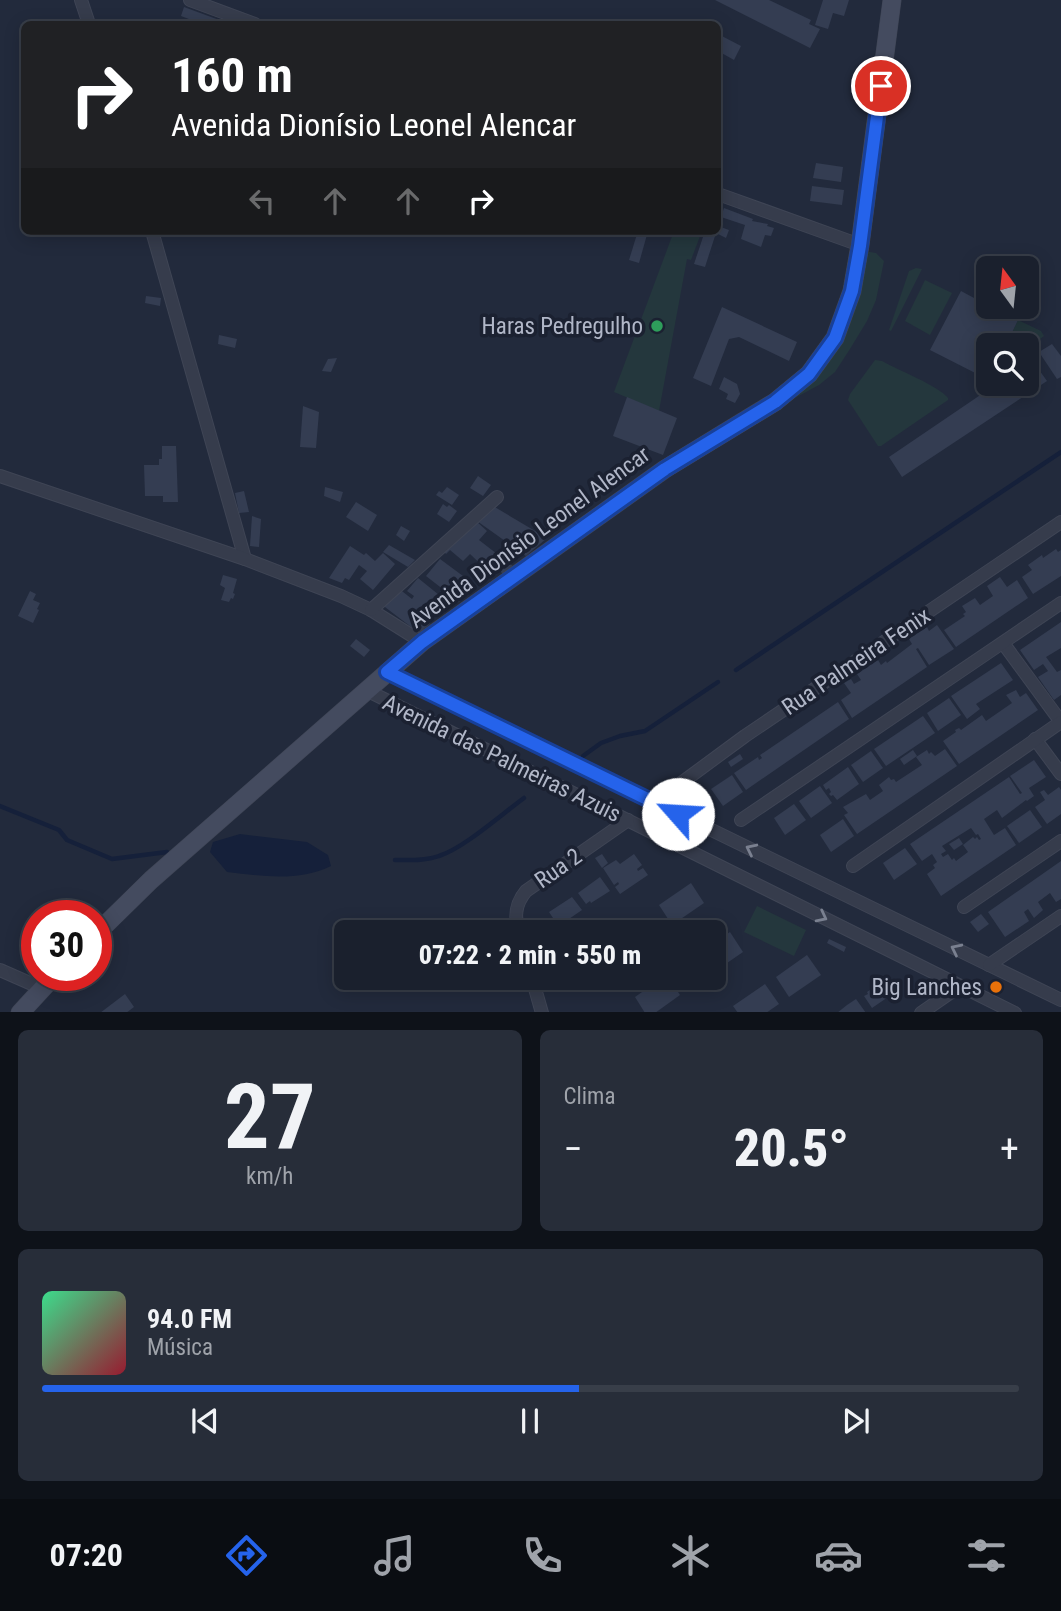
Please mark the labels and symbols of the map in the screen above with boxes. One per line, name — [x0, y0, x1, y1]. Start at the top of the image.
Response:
pin — [851, 56, 911, 116]
north arrow — [976, 256, 1040, 318]
place label: Haras Pedregulho — [482, 313, 643, 340]
marker: Haras Pedregulho — [649, 318, 665, 334]
street label: Avenida Dionísio Leonel Alencar — [404, 441, 655, 634]
street label: Rua Palmeira Fenix — [777, 602, 936, 721]
street label: Avenida das Palmeiras Azuis — [378, 689, 625, 828]
position arrow — [641, 777, 715, 851]
street label: Rua 2 — [530, 843, 587, 894]
one-way arrow — [746, 844, 758, 858]
speed limit sign: 30 — [21, 900, 112, 991]
one-way arrow — [815, 908, 827, 922]
one-way arrow — [950, 943, 963, 957]
place label: Big Lanches — [871, 974, 982, 1001]
marker: Big Lanches — [988, 979, 1004, 995]

